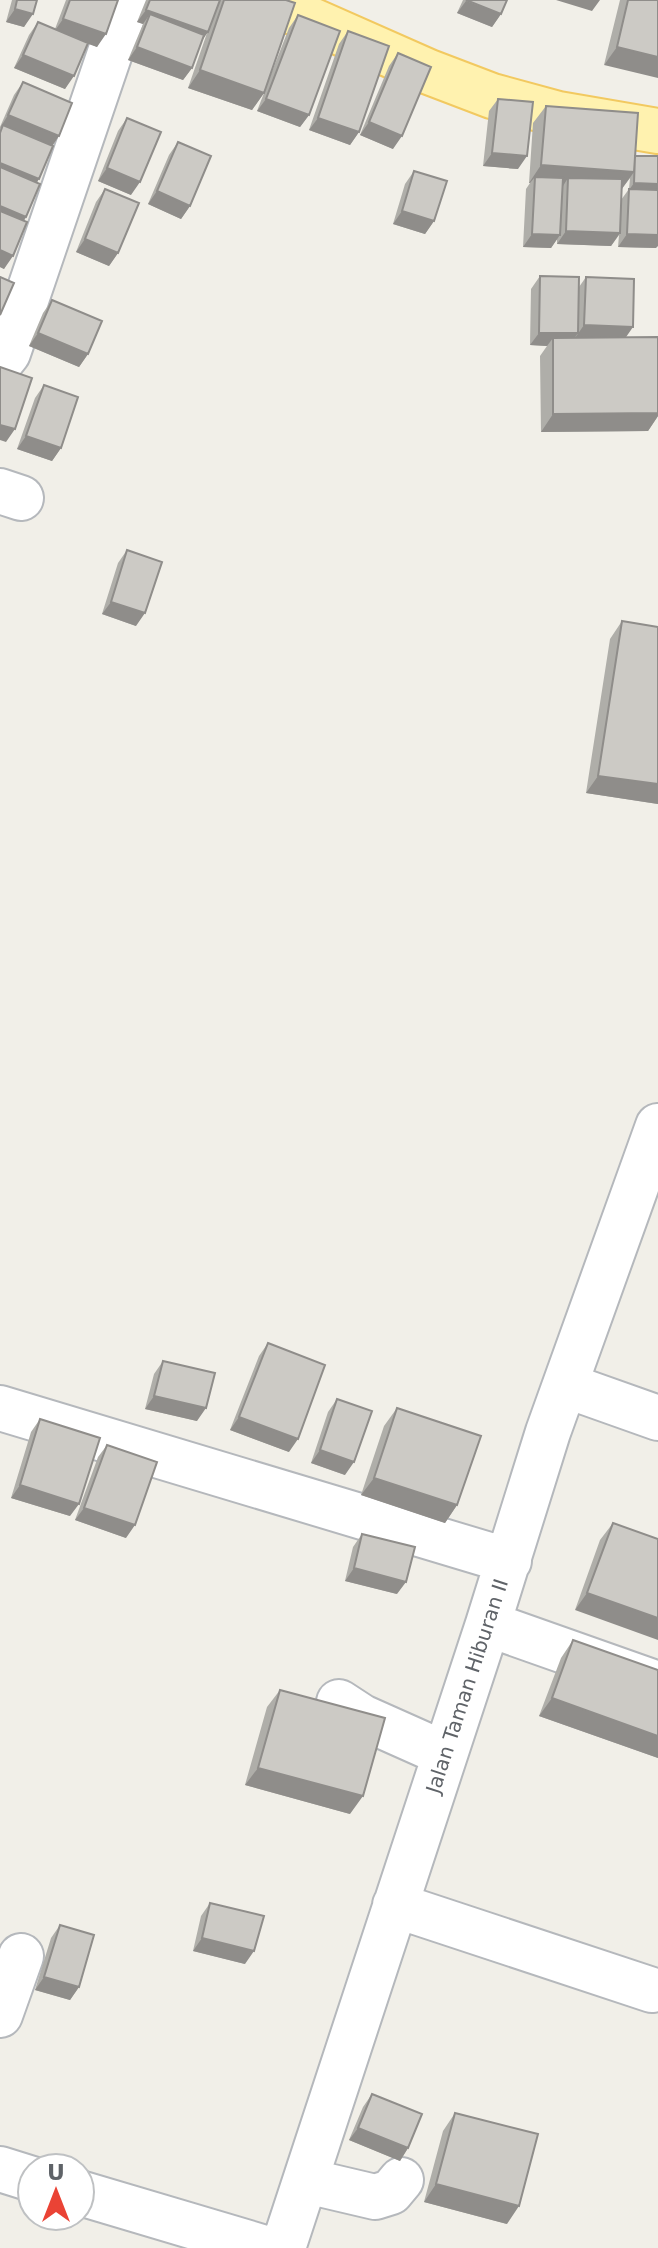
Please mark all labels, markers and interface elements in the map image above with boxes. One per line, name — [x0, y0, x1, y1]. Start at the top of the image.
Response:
street label: Jalan Taman Hiburan II — [420, 1576, 513, 1798]
north arrow — [16, 2152, 96, 2232]
text: U — [47, 2160, 65, 2185]

